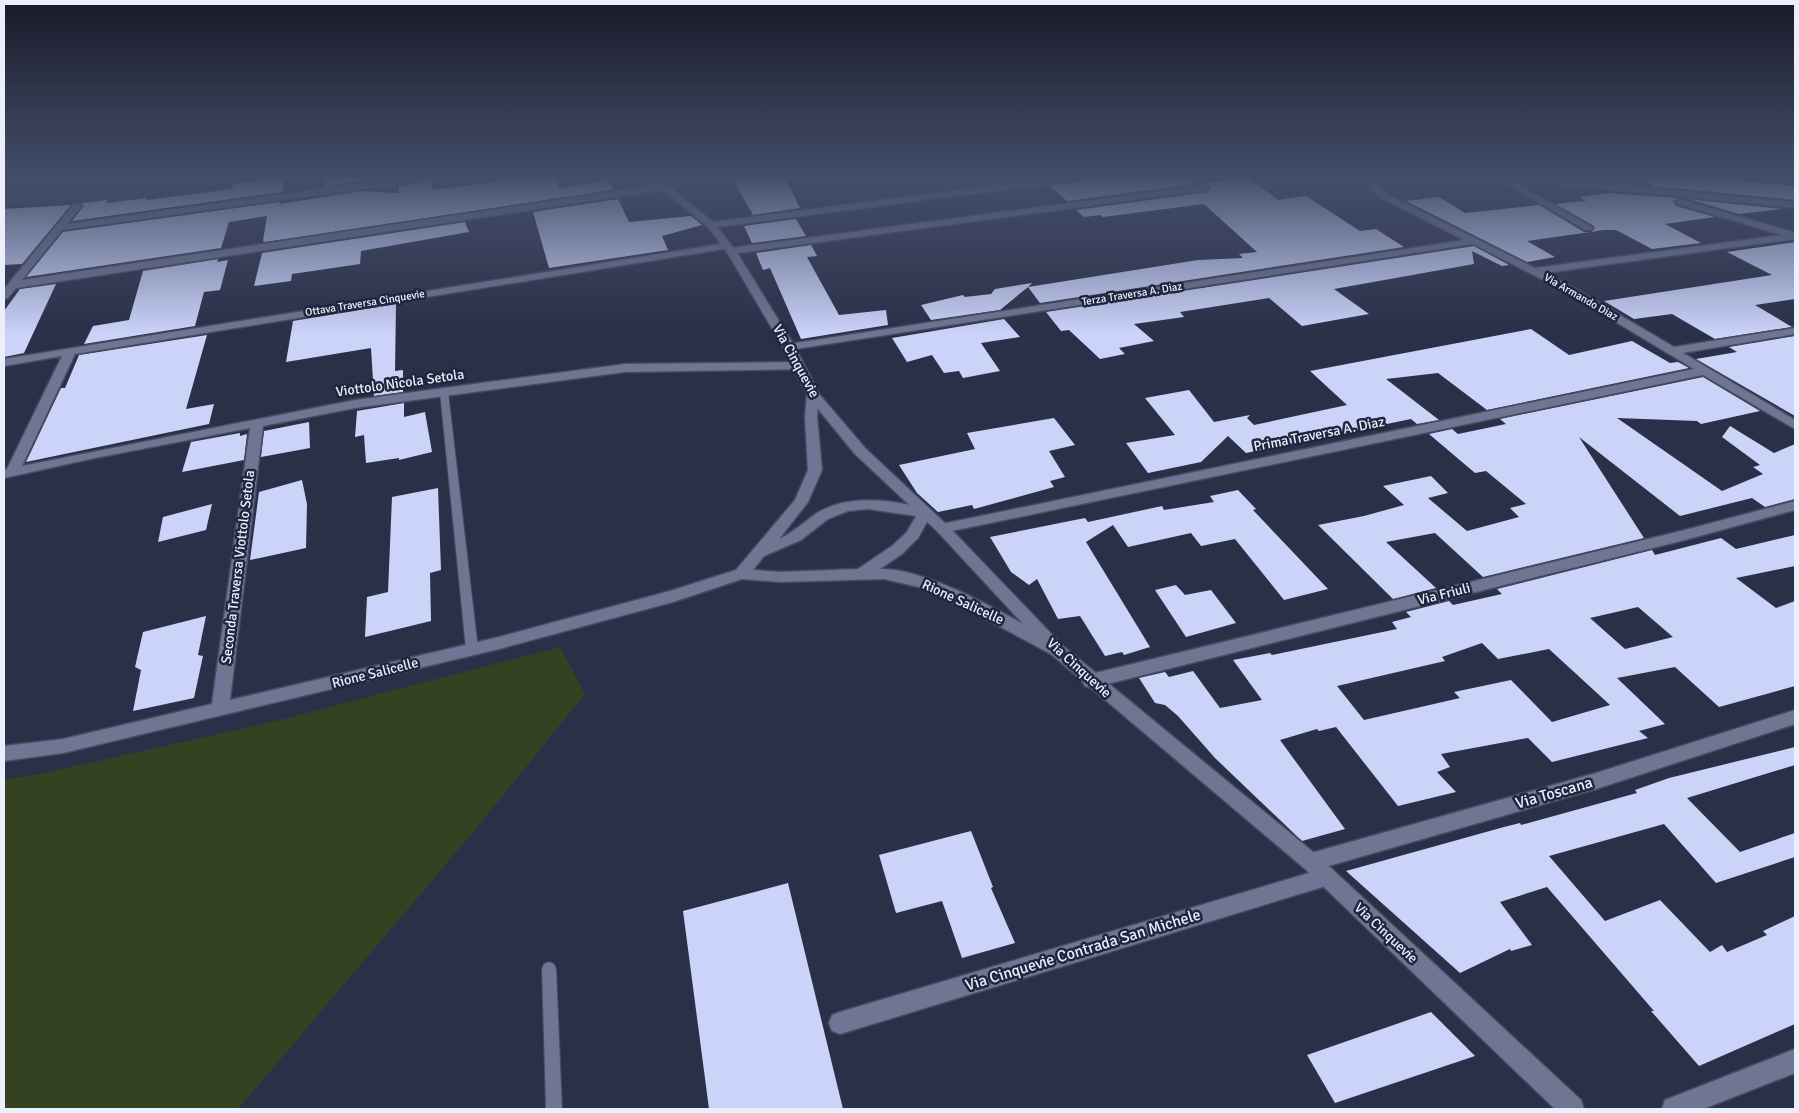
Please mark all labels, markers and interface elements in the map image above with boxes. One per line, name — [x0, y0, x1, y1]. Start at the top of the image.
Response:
street label: Via Armando Diaz — [1542, 271, 1620, 323]
street label: Terza Traversa A. Diaz — [1081, 280, 1183, 308]
street label: Ottava Traversa Cinquevie — [304, 287, 426, 319]
street label: Via Cinquevie — [769, 322, 823, 400]
street label: Viottolo Nicola Setola — [335, 366, 465, 400]
street label: Prima Traversa A. Diaz — [1252, 413, 1386, 455]
street label: Seconda Traversa Viottolo Setola — [218, 469, 258, 665]
street label: Rione Salicelle — [919, 576, 1007, 628]
street label: Via Friuli — [1416, 579, 1472, 609]
street label: Via Cinquevie — [1043, 635, 1115, 701]
street label: Rione Salicelle — [330, 654, 420, 692]
street label: Via Toscana — [1513, 772, 1595, 814]
street label: Via Cinquevie — [1351, 899, 1421, 967]
street label: Via Cinquevie Contrada San Michele — [963, 905, 1203, 995]

